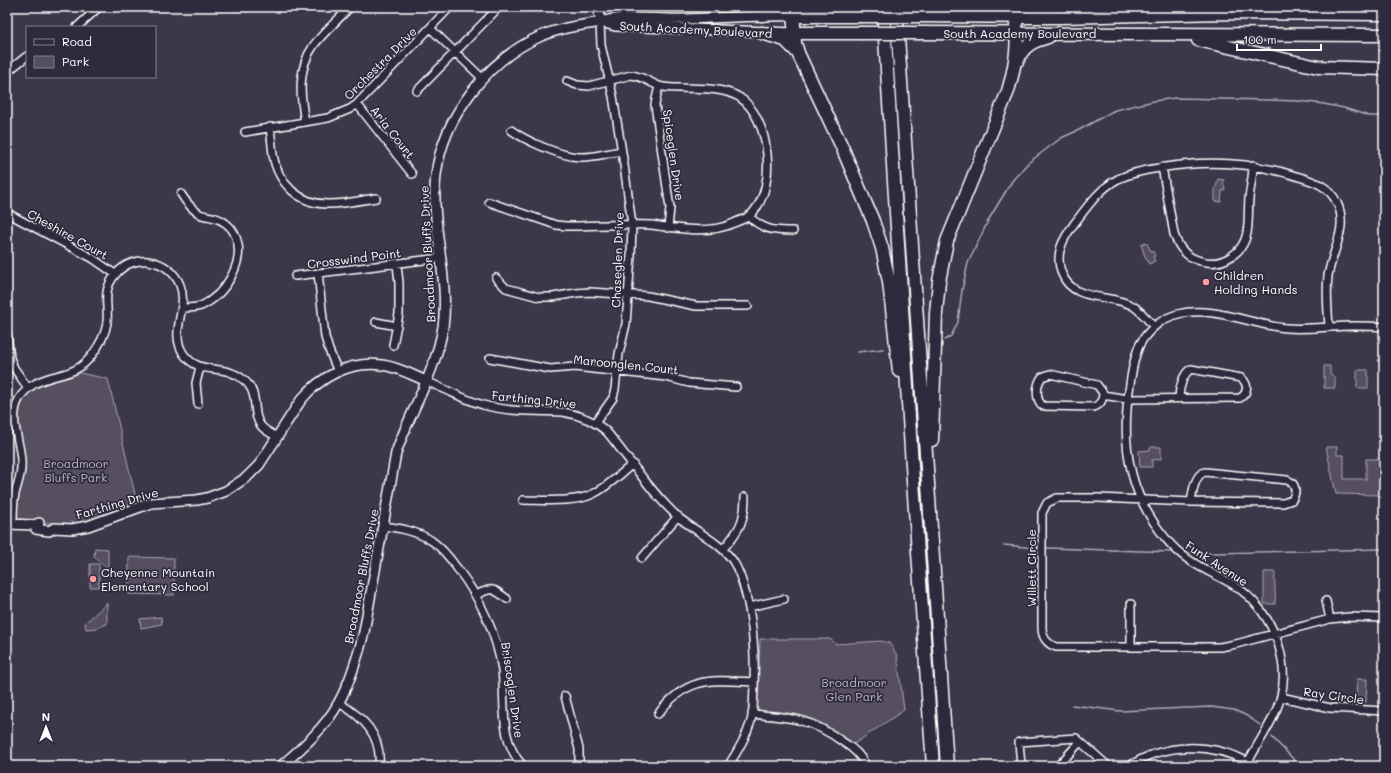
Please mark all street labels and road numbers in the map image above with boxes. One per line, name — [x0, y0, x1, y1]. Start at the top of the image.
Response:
street label: South Academy Boulevard — [619, 17, 773, 41]
street label: Orchestra Drive — [340, 23, 420, 103]
street label: South Academy Boulevard — [944, 25, 1097, 41]
street label: Aria Court — [367, 102, 419, 162]
street label: Spiceglen Drive — [660, 108, 688, 202]
street label: Broadmoor Bluffs Drive — [415, 185, 439, 323]
street label: Cheshire Court — [25, 205, 111, 263]
street label: Chaseglen Drive — [607, 212, 627, 308]
street label: Crosswind Point — [306, 244, 402, 272]
street label: Maroonglen Court — [573, 351, 679, 377]
street label: Farthing Drive — [491, 387, 577, 411]
street label: Farthing Drive — [74, 484, 160, 522]
street label: Broadmoor Bluffs Drive — [340, 507, 382, 645]
street label: Willett Circle — [1023, 529, 1039, 607]
street label: Funk Avenue — [1183, 537, 1251, 589]
street label: Briscoglen Drive — [498, 641, 528, 739]
street label: Ray Circle — [1303, 683, 1365, 707]

